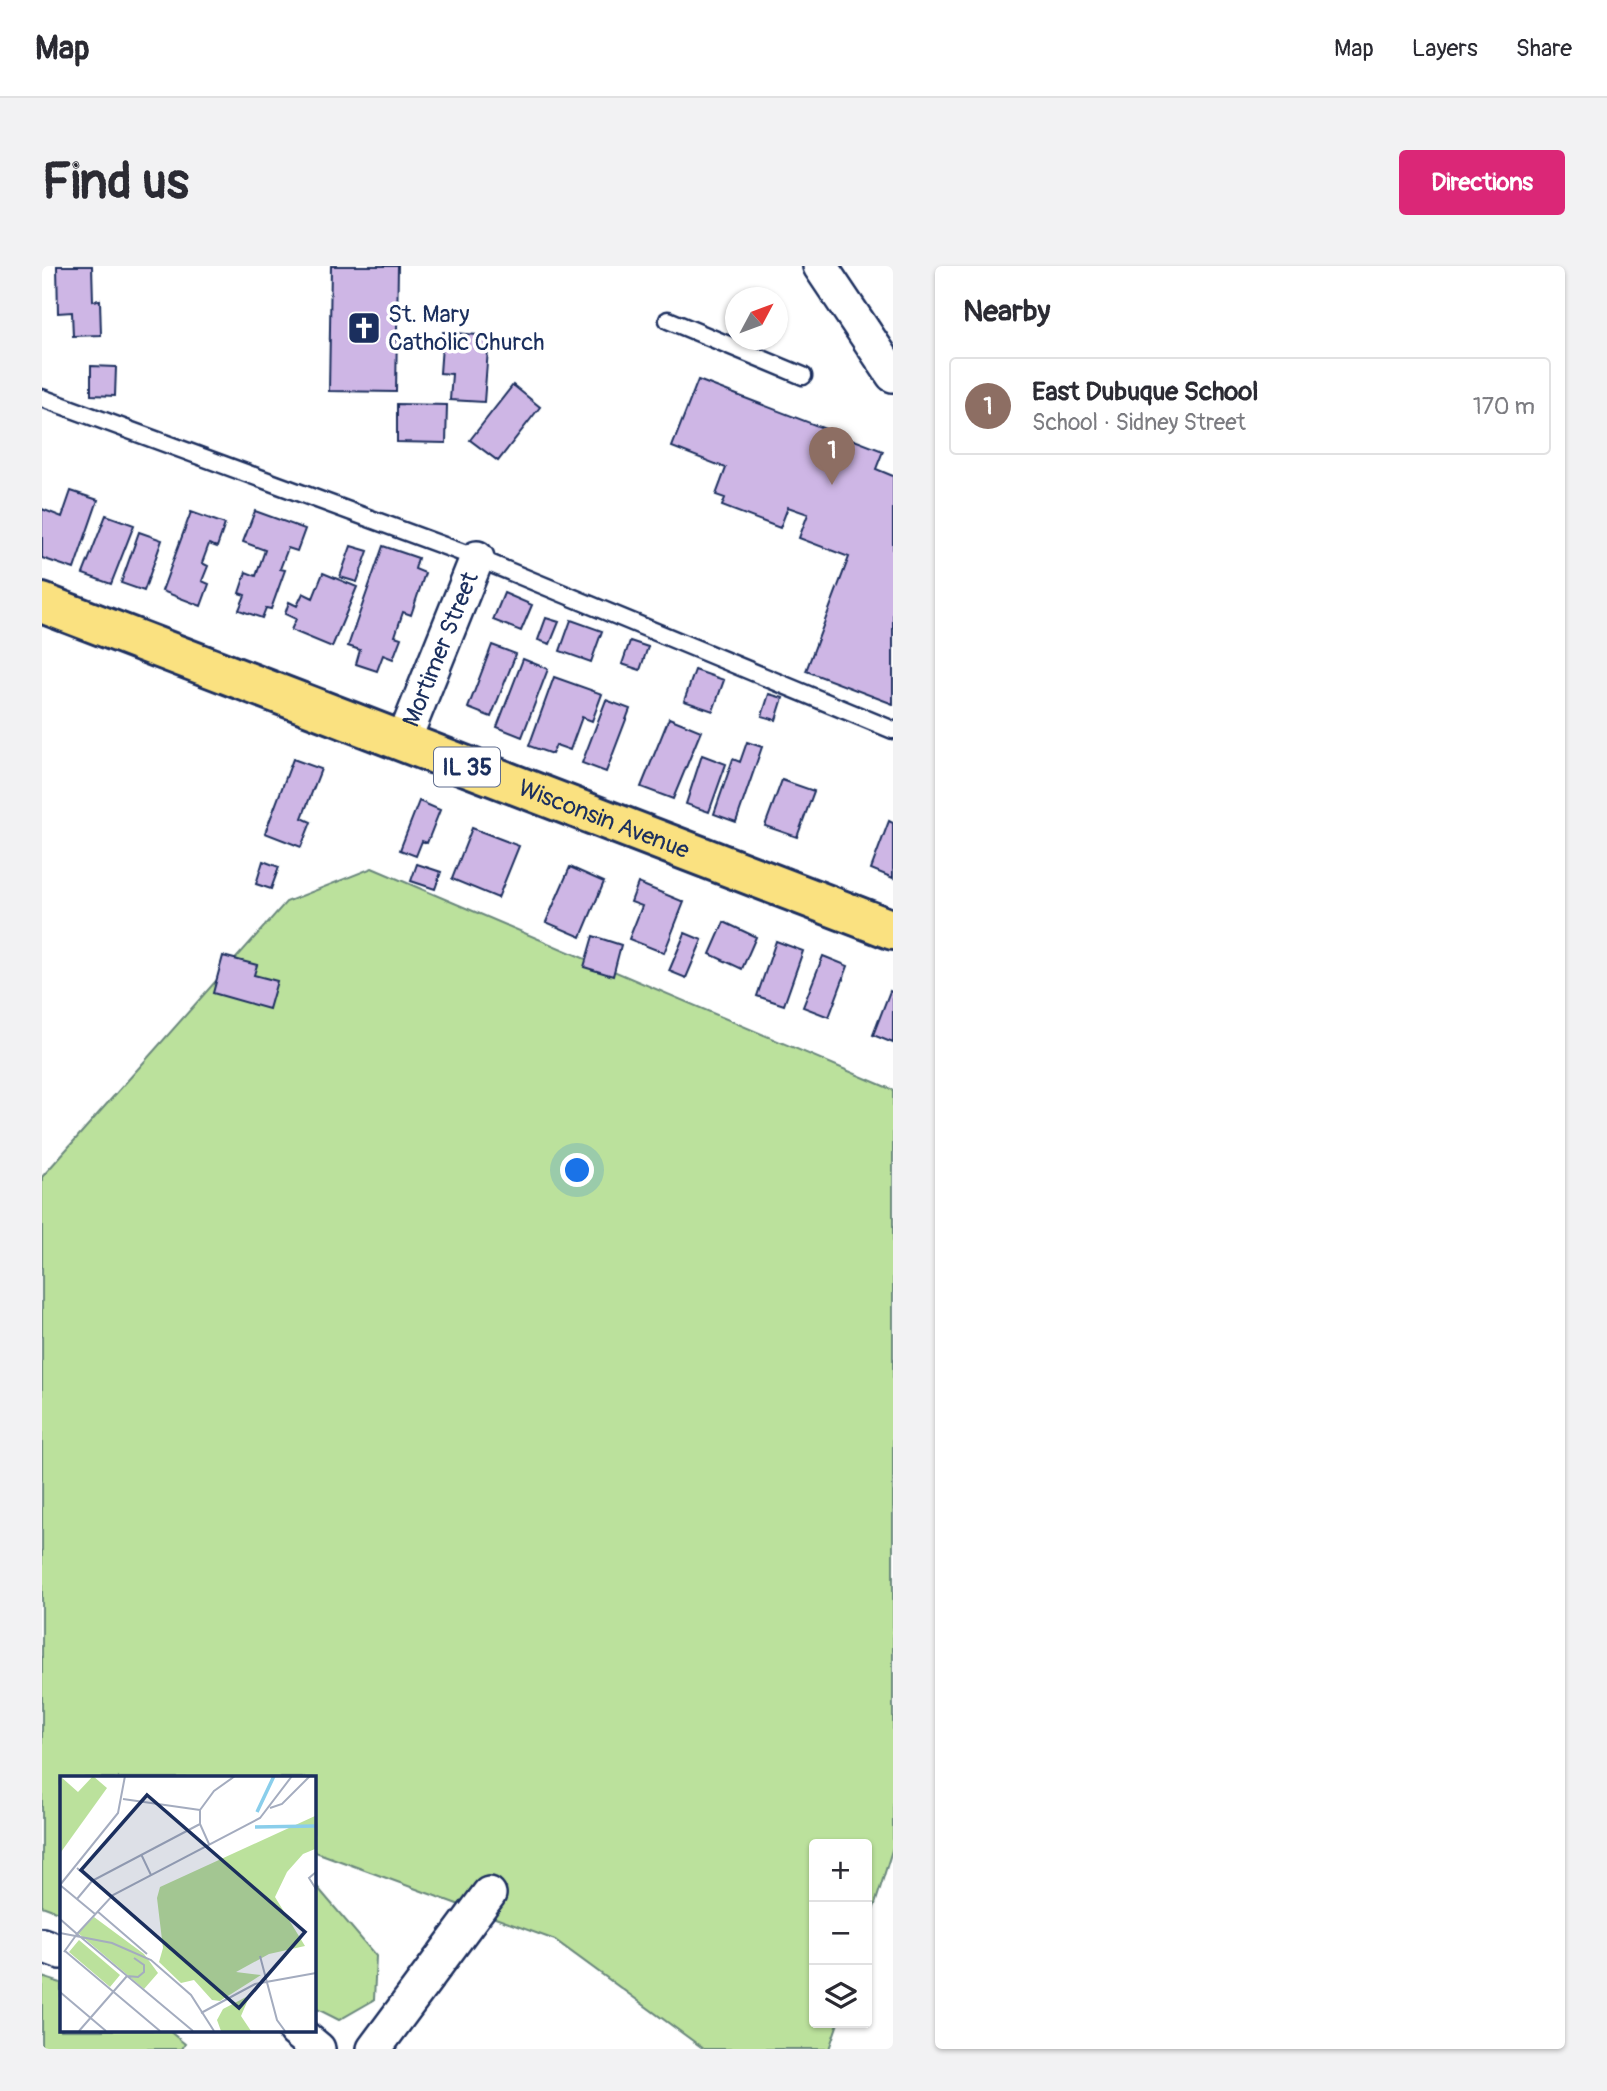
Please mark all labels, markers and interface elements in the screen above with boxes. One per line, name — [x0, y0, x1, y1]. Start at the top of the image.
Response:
text: Map — [35, 28, 90, 69]
text: Map — [1334, 34, 1374, 63]
text: Layers — [1412, 34, 1478, 63]
text: Share — [1516, 34, 1572, 63]
button: Directions — [1399, 150, 1565, 215]
text: Find us — [42, 152, 189, 213]
north arrow — [725, 287, 788, 350]
text: Nearby — [963, 293, 1050, 330]
place label: St. Mary Catholic Church — [388, 300, 545, 357]
church icon: St. Mary Catholic Church — [345, 309, 383, 347]
text: East Dubuque School — [1032, 376, 1258, 408]
text: 1 — [984, 392, 993, 421]
text: 170 m — [1473, 392, 1535, 421]
text: School · Sidney Street — [1032, 408, 1246, 437]
pin: 1 — [809, 427, 855, 485]
street label: Mortimer Street — [396, 567, 485, 731]
road number: IL 35 — [434, 747, 500, 786]
street label: Wisconsin Avenue — [514, 773, 694, 865]
your location — [560, 1153, 594, 1187]
inset map — [60, 1776, 315, 2032]
map controls — [809, 1839, 872, 2028]
button: + — [809, 1839, 872, 1902]
button: − — [809, 1902, 872, 1965]
button: layers — [809, 1965, 872, 2028]

